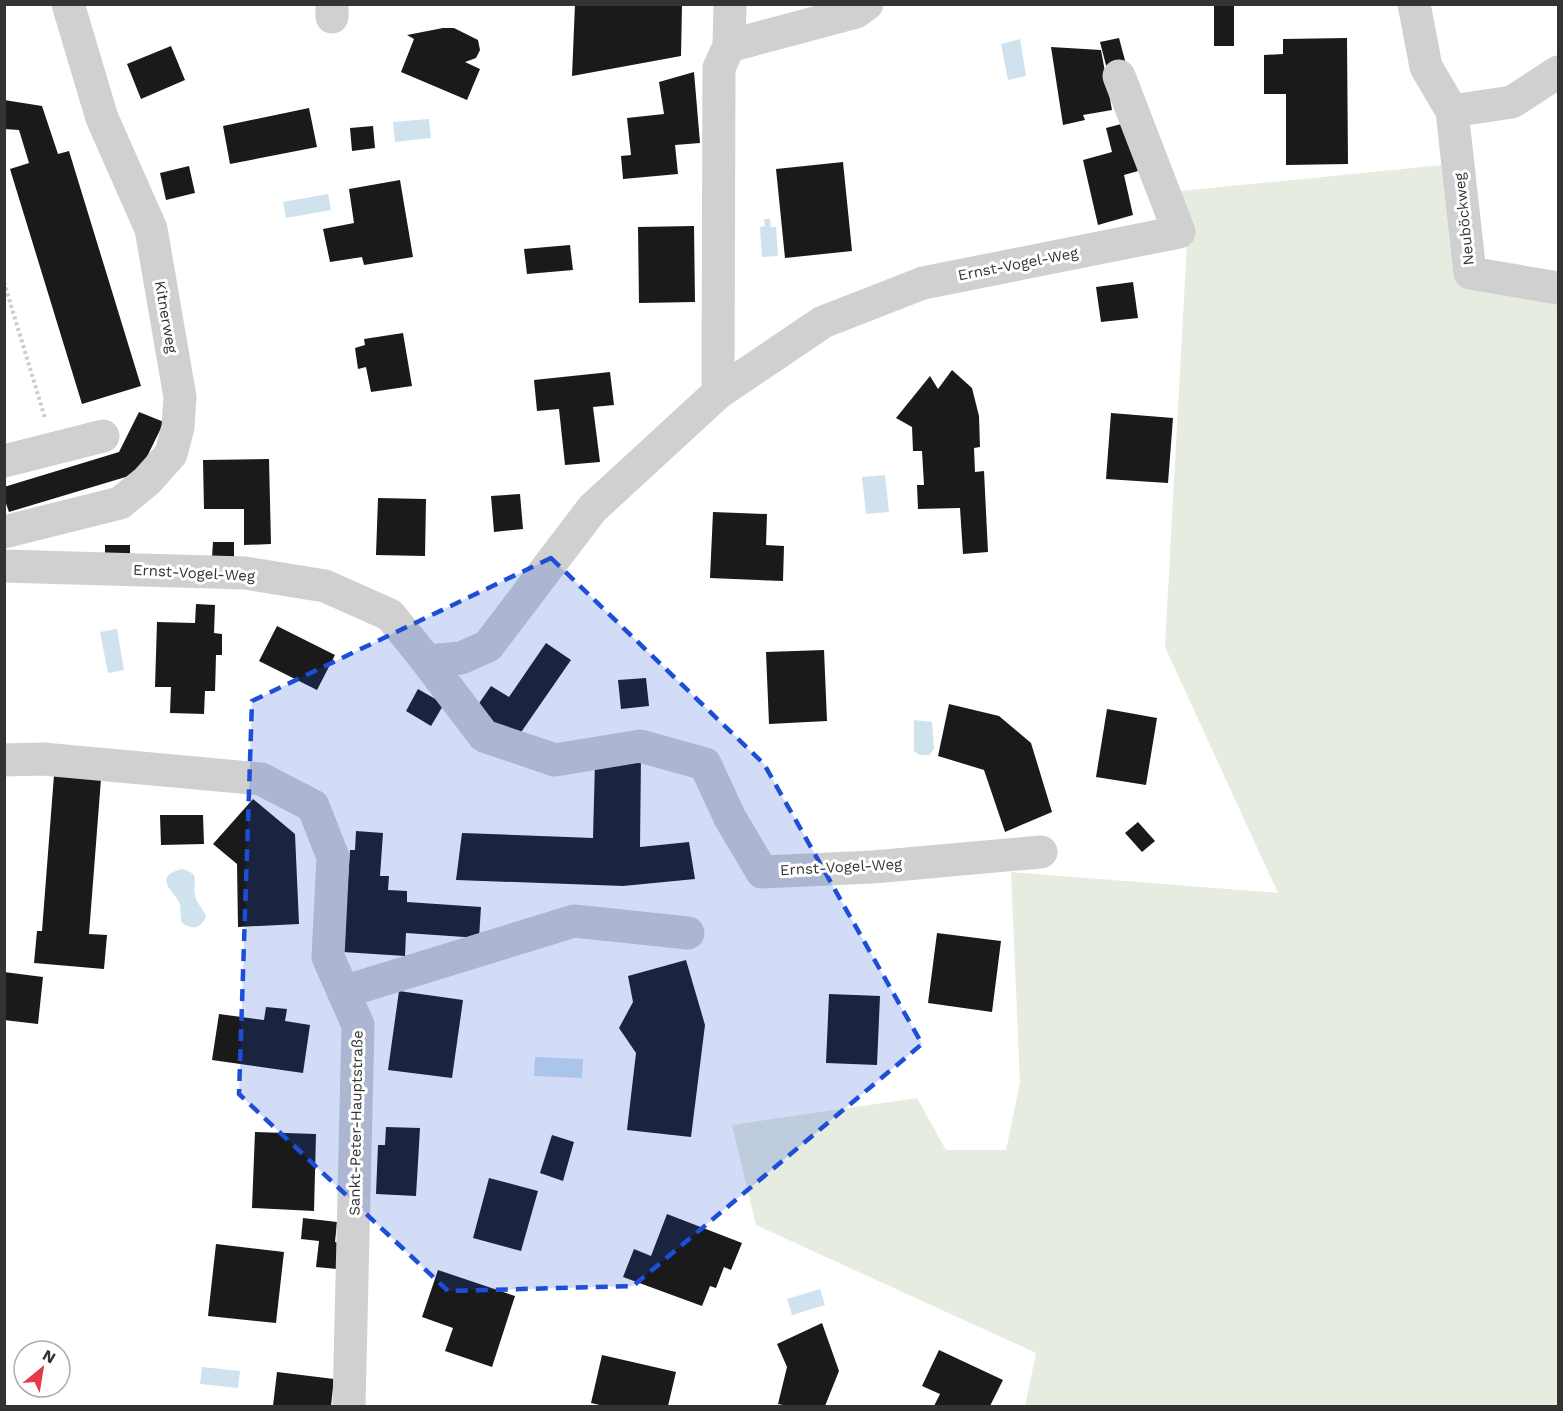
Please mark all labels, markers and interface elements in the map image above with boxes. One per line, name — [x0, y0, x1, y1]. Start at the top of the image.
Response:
street label: Neuböckweg — [1450, 172, 1478, 266]
street label: Ernst-Vogel-Weg — [956, 244, 1080, 284]
street label: Kitnerweg — [151, 279, 181, 355]
street label: Ernst-Vogel-Weg — [133, 561, 255, 585]
street label: Ernst-Vogel-Weg — [780, 855, 902, 879]
street label: Sankt-Peter-Hauptstraße — [345, 1030, 367, 1216]
north arrow — [12, 1339, 72, 1399]
text: N — [39, 1345, 59, 1368]

